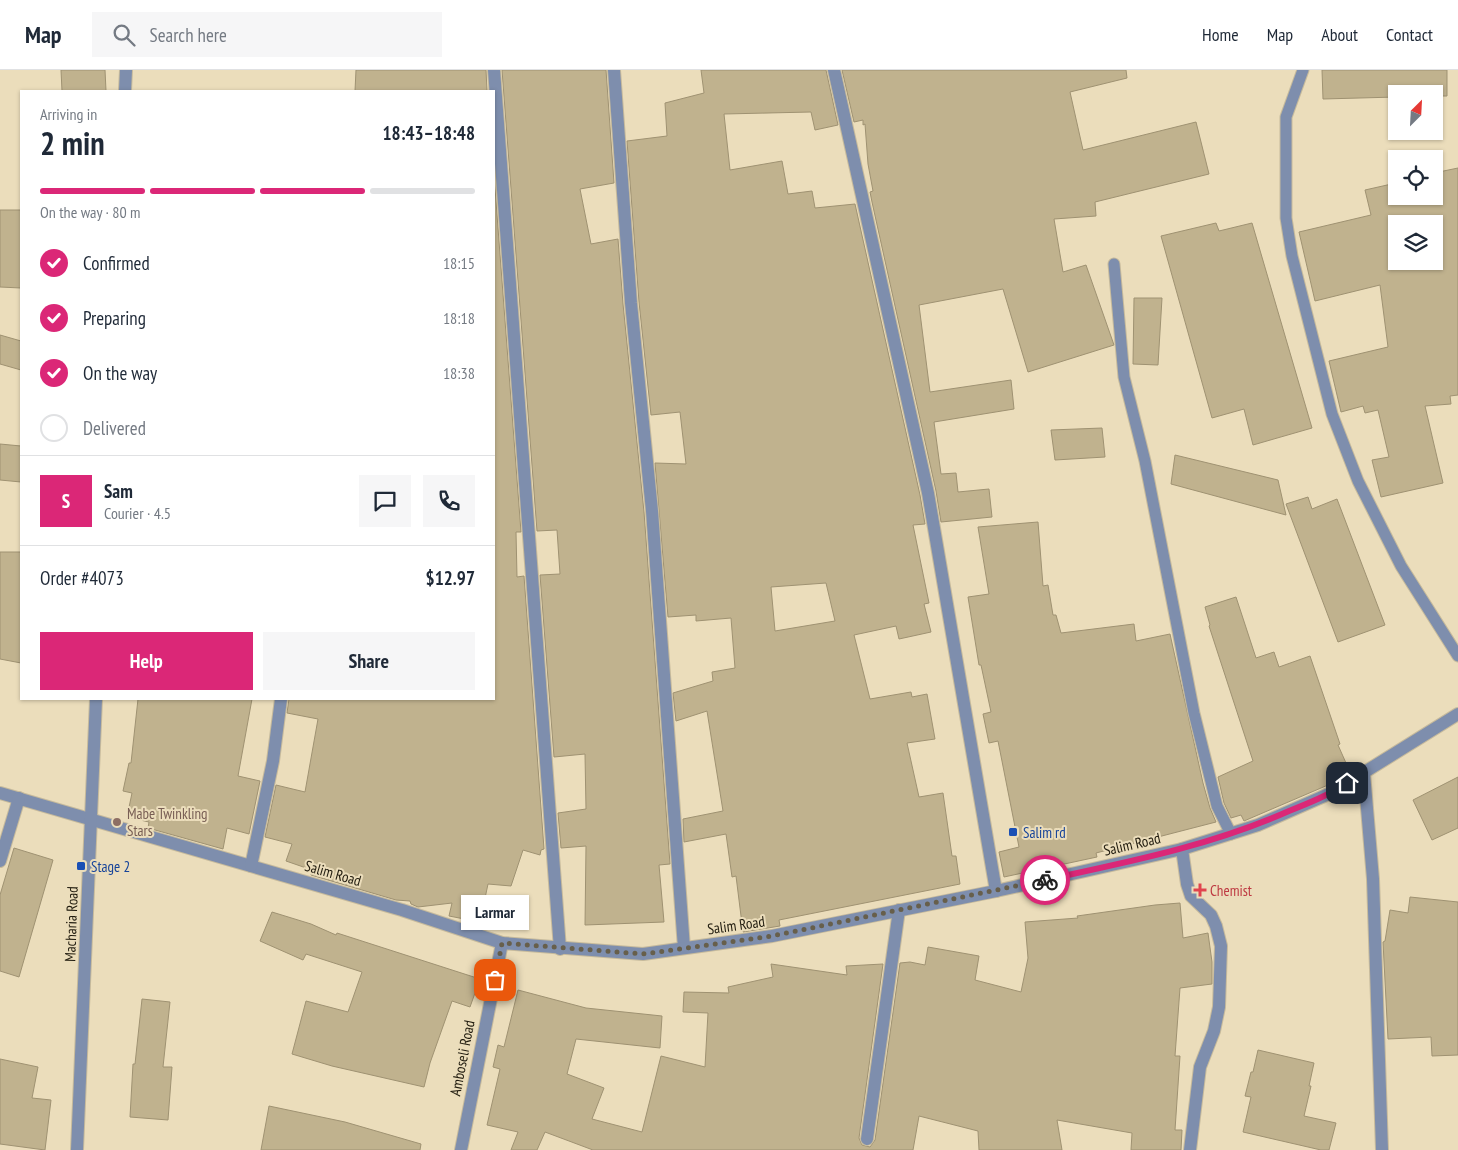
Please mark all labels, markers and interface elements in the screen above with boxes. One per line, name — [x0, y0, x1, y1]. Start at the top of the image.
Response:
search box — [92, 12, 442, 57]
text: Map — [25, 19, 62, 50]
icon: search — [110, 21, 138, 49]
text: Search here — [150, 23, 227, 47]
text: Home — [1202, 23, 1239, 46]
text: Map — [1267, 23, 1293, 46]
text: About — [1321, 23, 1358, 46]
text: Contact — [1386, 23, 1433, 46]
north arrow — [1388, 85, 1442, 140]
map controls — [1388, 85, 1443, 270]
text: Arriving in — [40, 104, 97, 124]
text: 18:43–18:48 — [382, 121, 475, 145]
text: 2 min — [40, 122, 105, 164]
button: locate — [1388, 150, 1443, 205]
text: On the way · 80 m — [40, 202, 140, 222]
button: layers — [1388, 215, 1443, 270]
icon: check — [40, 249, 68, 277]
text: Confirmed — [83, 251, 150, 275]
text: 18:15 — [443, 253, 475, 273]
icon: check — [40, 304, 68, 332]
text: Preparing — [83, 306, 146, 330]
text: 18:18 — [443, 308, 475, 328]
icon: check — [40, 359, 68, 387]
text: On the way — [83, 361, 157, 385]
text: 18:38 — [443, 363, 475, 383]
text: Delivered — [83, 416, 146, 440]
button: chat — [359, 475, 411, 527]
button: phone — [423, 475, 475, 527]
text: Sam — [104, 479, 133, 503]
text: S — [62, 489, 70, 513]
text: Courier · 4.5 — [104, 503, 171, 523]
text: Order #4073 — [40, 566, 124, 590]
text: $12.97 — [426, 566, 475, 590]
button: Help — [40, 632, 253, 690]
button: Share — [263, 632, 475, 690]
pin — [1326, 762, 1368, 804]
icon: home — [1333, 769, 1361, 797]
place label: Mabe Twinkling Stars — [127, 804, 208, 840]
marker: Mabe Twinkling Stars — [111, 816, 123, 828]
place label: Salim rd — [1023, 823, 1066, 842]
marker: Salim rd — [1007, 826, 1019, 838]
street label: Salim Road — [1102, 828, 1162, 860]
courier — [1020, 855, 1070, 905]
street label: Salim Road — [303, 856, 363, 890]
place label: Stage 2 — [91, 857, 130, 876]
marker: Stage 2 — [75, 860, 87, 872]
icon: bike — [1031, 866, 1059, 894]
place label: Chemist — [1210, 881, 1252, 900]
marker: Chemist — [1194, 884, 1206, 896]
street label: Macharia Road — [60, 886, 82, 962]
callout: Larmar — [461, 895, 529, 930]
text: Larmar — [475, 902, 515, 922]
street label: Salim Road — [706, 912, 766, 938]
pin — [474, 959, 516, 1001]
icon: bag — [481, 966, 509, 994]
street label: Amboseli Road — [445, 1019, 479, 1097]

